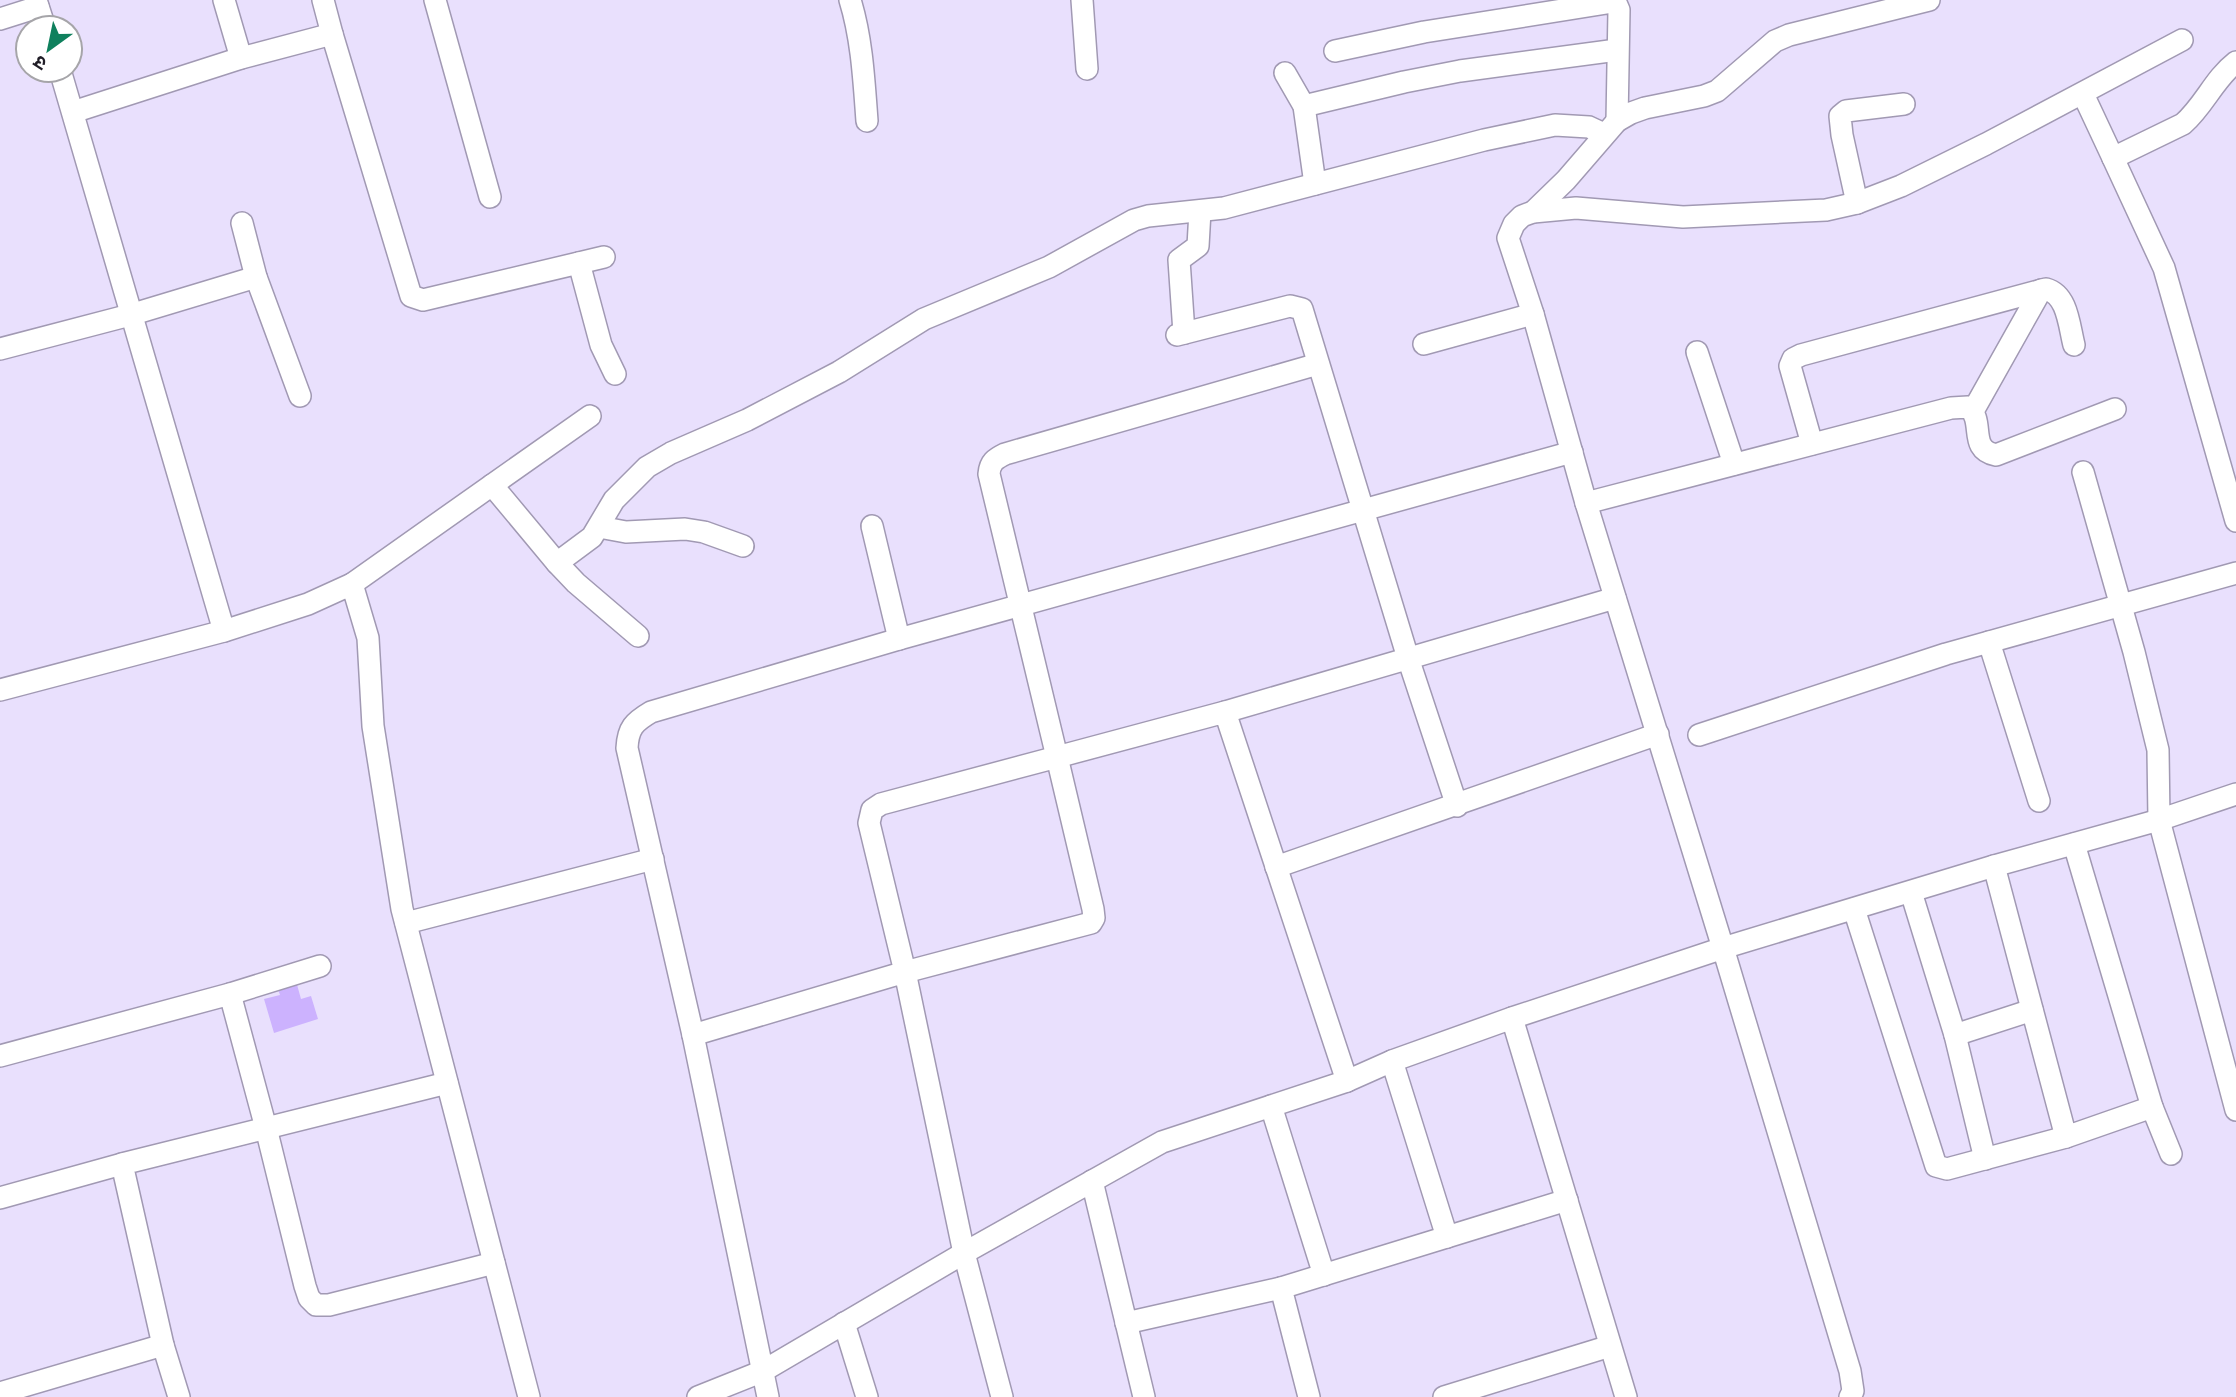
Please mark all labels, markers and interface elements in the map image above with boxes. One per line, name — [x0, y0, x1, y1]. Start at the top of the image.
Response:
north arrow — [14, 14, 84, 84]
text: उ — [29, 51, 50, 75]

